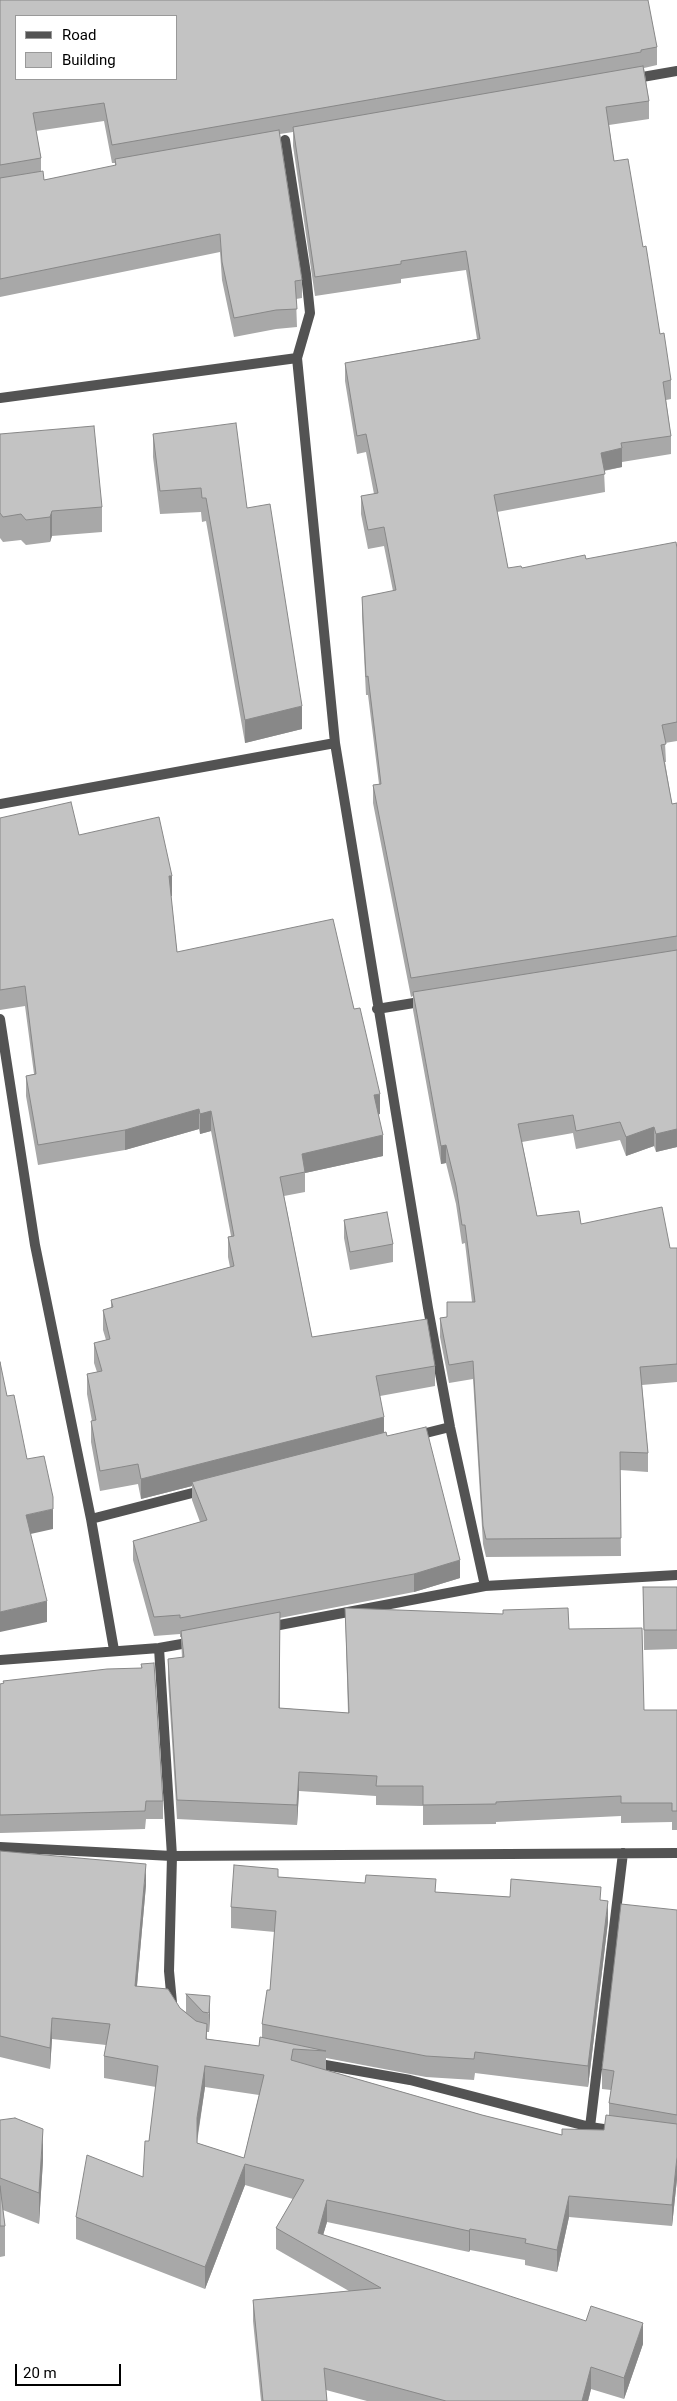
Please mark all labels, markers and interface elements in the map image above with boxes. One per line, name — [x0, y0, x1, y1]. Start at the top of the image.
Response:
legend — [15, 15, 178, 80]
text: Road — [62, 26, 96, 44]
text: Building — [62, 51, 116, 69]
scale bar — [18, 2354, 124, 2386]
text: 20 m — [23, 2364, 57, 2382]

